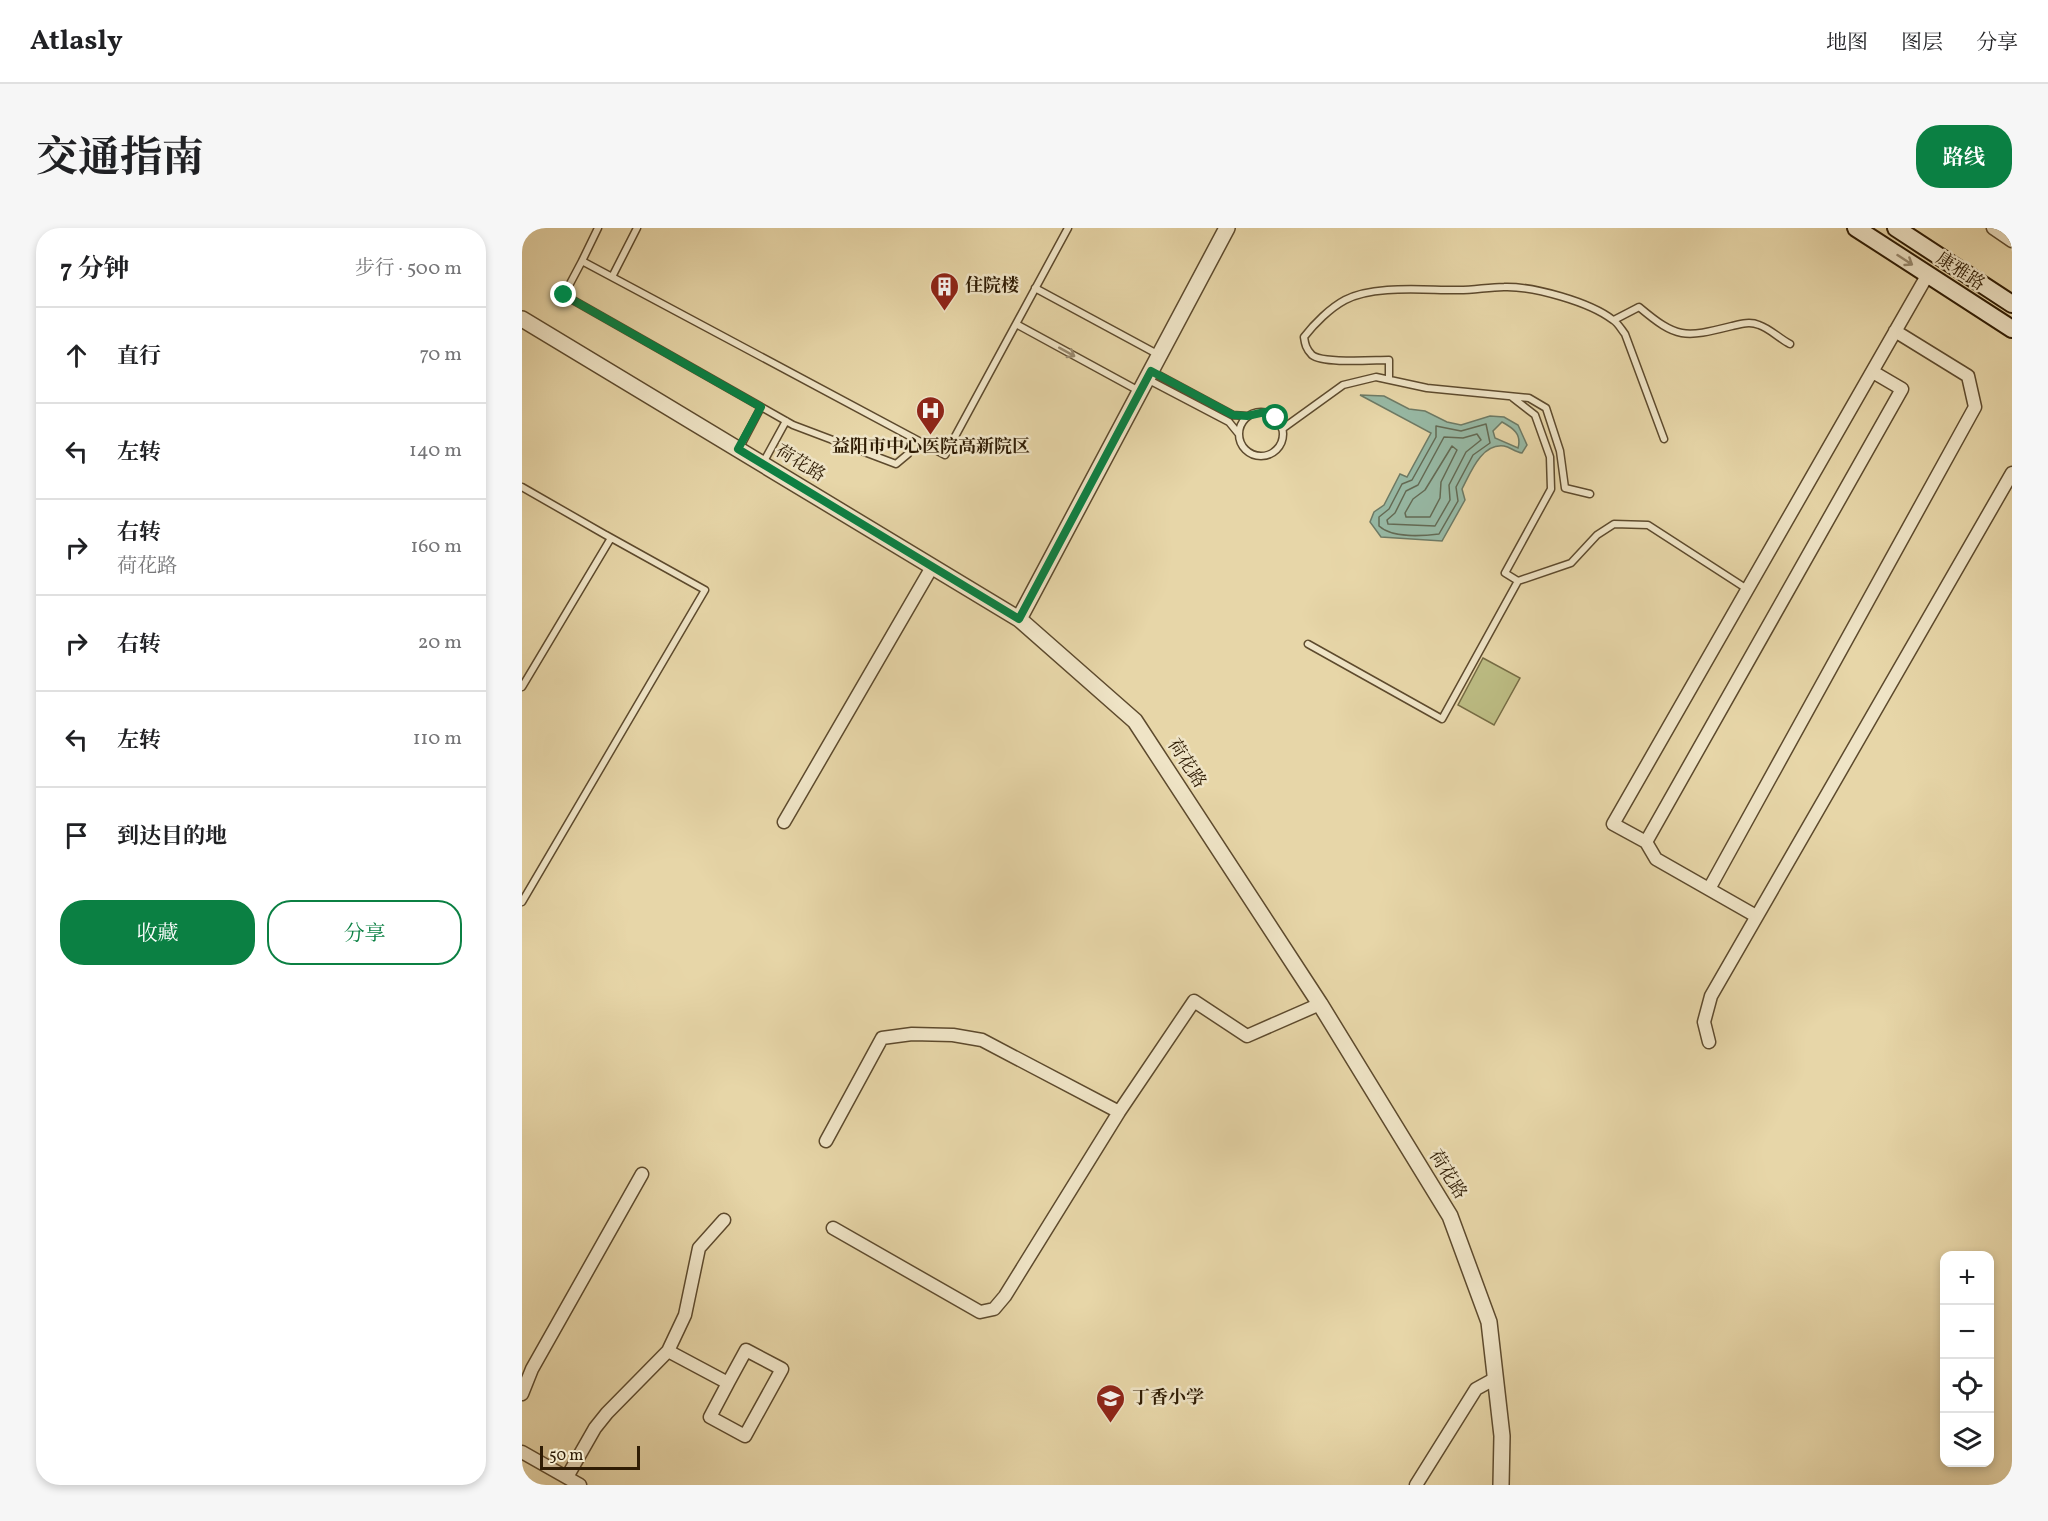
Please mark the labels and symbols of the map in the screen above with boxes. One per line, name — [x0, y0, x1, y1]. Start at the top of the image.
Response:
street label: 康雅路 — [1931, 247, 1989, 297]
one-way arrow — [1896, 254, 1913, 266]
building icon: 住院楼 — [928, 270, 960, 312]
place label: 住院楼 — [965, 274, 1019, 299]
route end — [550, 281, 576, 307]
one-way arrow — [1058, 346, 1075, 358]
hospital icon: 益阳市中心医院高新院区 — [915, 394, 947, 436]
route start — [1262, 404, 1288, 430]
place label: 益阳市中心医院高新院区 — [832, 435, 1030, 460]
street label: 荷花路 — [770, 439, 830, 489]
street label: 荷花路 — [1161, 735, 1211, 793]
street label: 荷花路 — [1422, 1145, 1472, 1205]
school or university icon: 丁香小学 — [1095, 1382, 1127, 1424]
place label: 丁香小学 — [1132, 1386, 1204, 1411]
scale bar — [540, 1443, 640, 1470]

